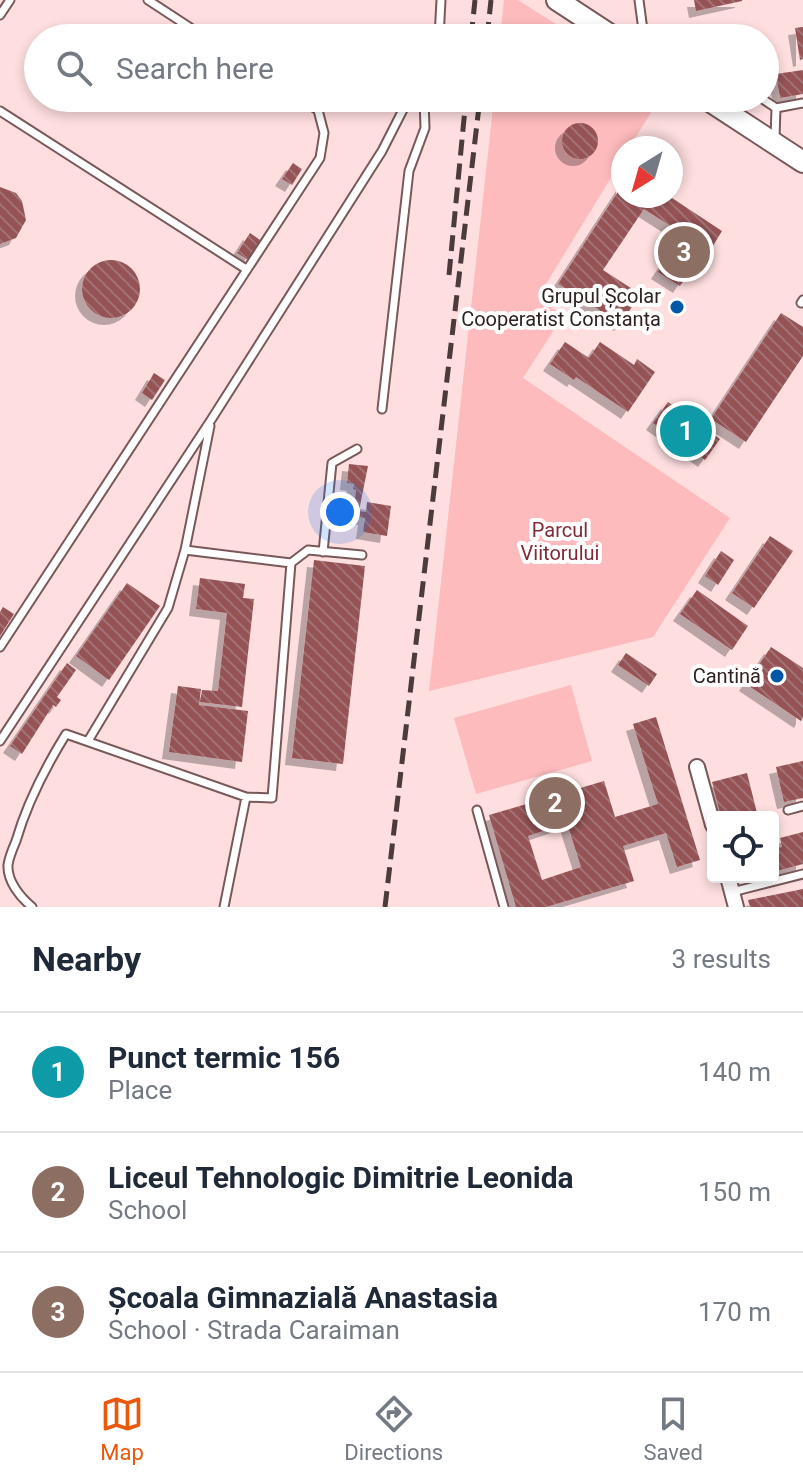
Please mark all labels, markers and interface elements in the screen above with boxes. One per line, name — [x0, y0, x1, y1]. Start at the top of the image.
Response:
search box — [24, 24, 779, 112]
icon: search — [52, 46, 96, 90]
text: Search here — [116, 51, 274, 86]
north arrow — [611, 136, 683, 208]
pin: 3 — [658, 222, 710, 282]
place label: Grupul Școlar Cooperatist Constanța — [461, 284, 661, 332]
marker: Grupul Școlar Cooperatist Constanța — [668, 298, 686, 316]
pin: 1 — [660, 401, 712, 461]
your location — [320, 492, 360, 532]
park label: Parcul Viitorului — [521, 518, 599, 565]
place label: Cantină — [693, 664, 761, 688]
marker: Cantină — [768, 667, 786, 685]
pin: 2 — [529, 773, 581, 833]
map controls — [707, 811, 779, 883]
button: locate — [707, 811, 779, 883]
text: Nearby — [32, 939, 141, 979]
text: 3 results — [672, 944, 771, 974]
text: Punct termic 156 — [108, 1040, 340, 1075]
text: 1 — [51, 1057, 65, 1087]
text: 140 m — [698, 1057, 771, 1087]
text: Place — [108, 1075, 172, 1105]
text: Liceul Tehnologic Dimitrie Leonida — [108, 1160, 574, 1195]
text: 2 — [51, 1177, 65, 1207]
text: 150 m — [698, 1177, 771, 1207]
text: School — [108, 1195, 187, 1225]
text: Școala Gimnazială Anastasia — [108, 1280, 498, 1315]
text: 3 — [51, 1297, 65, 1327]
text: 170 m — [698, 1297, 771, 1327]
text: School · Strada Caraiman — [108, 1315, 400, 1345]
tab: Map — [100, 1392, 144, 1465]
tab: Directions — [344, 1392, 443, 1465]
tab: Saved — [643, 1392, 703, 1465]

